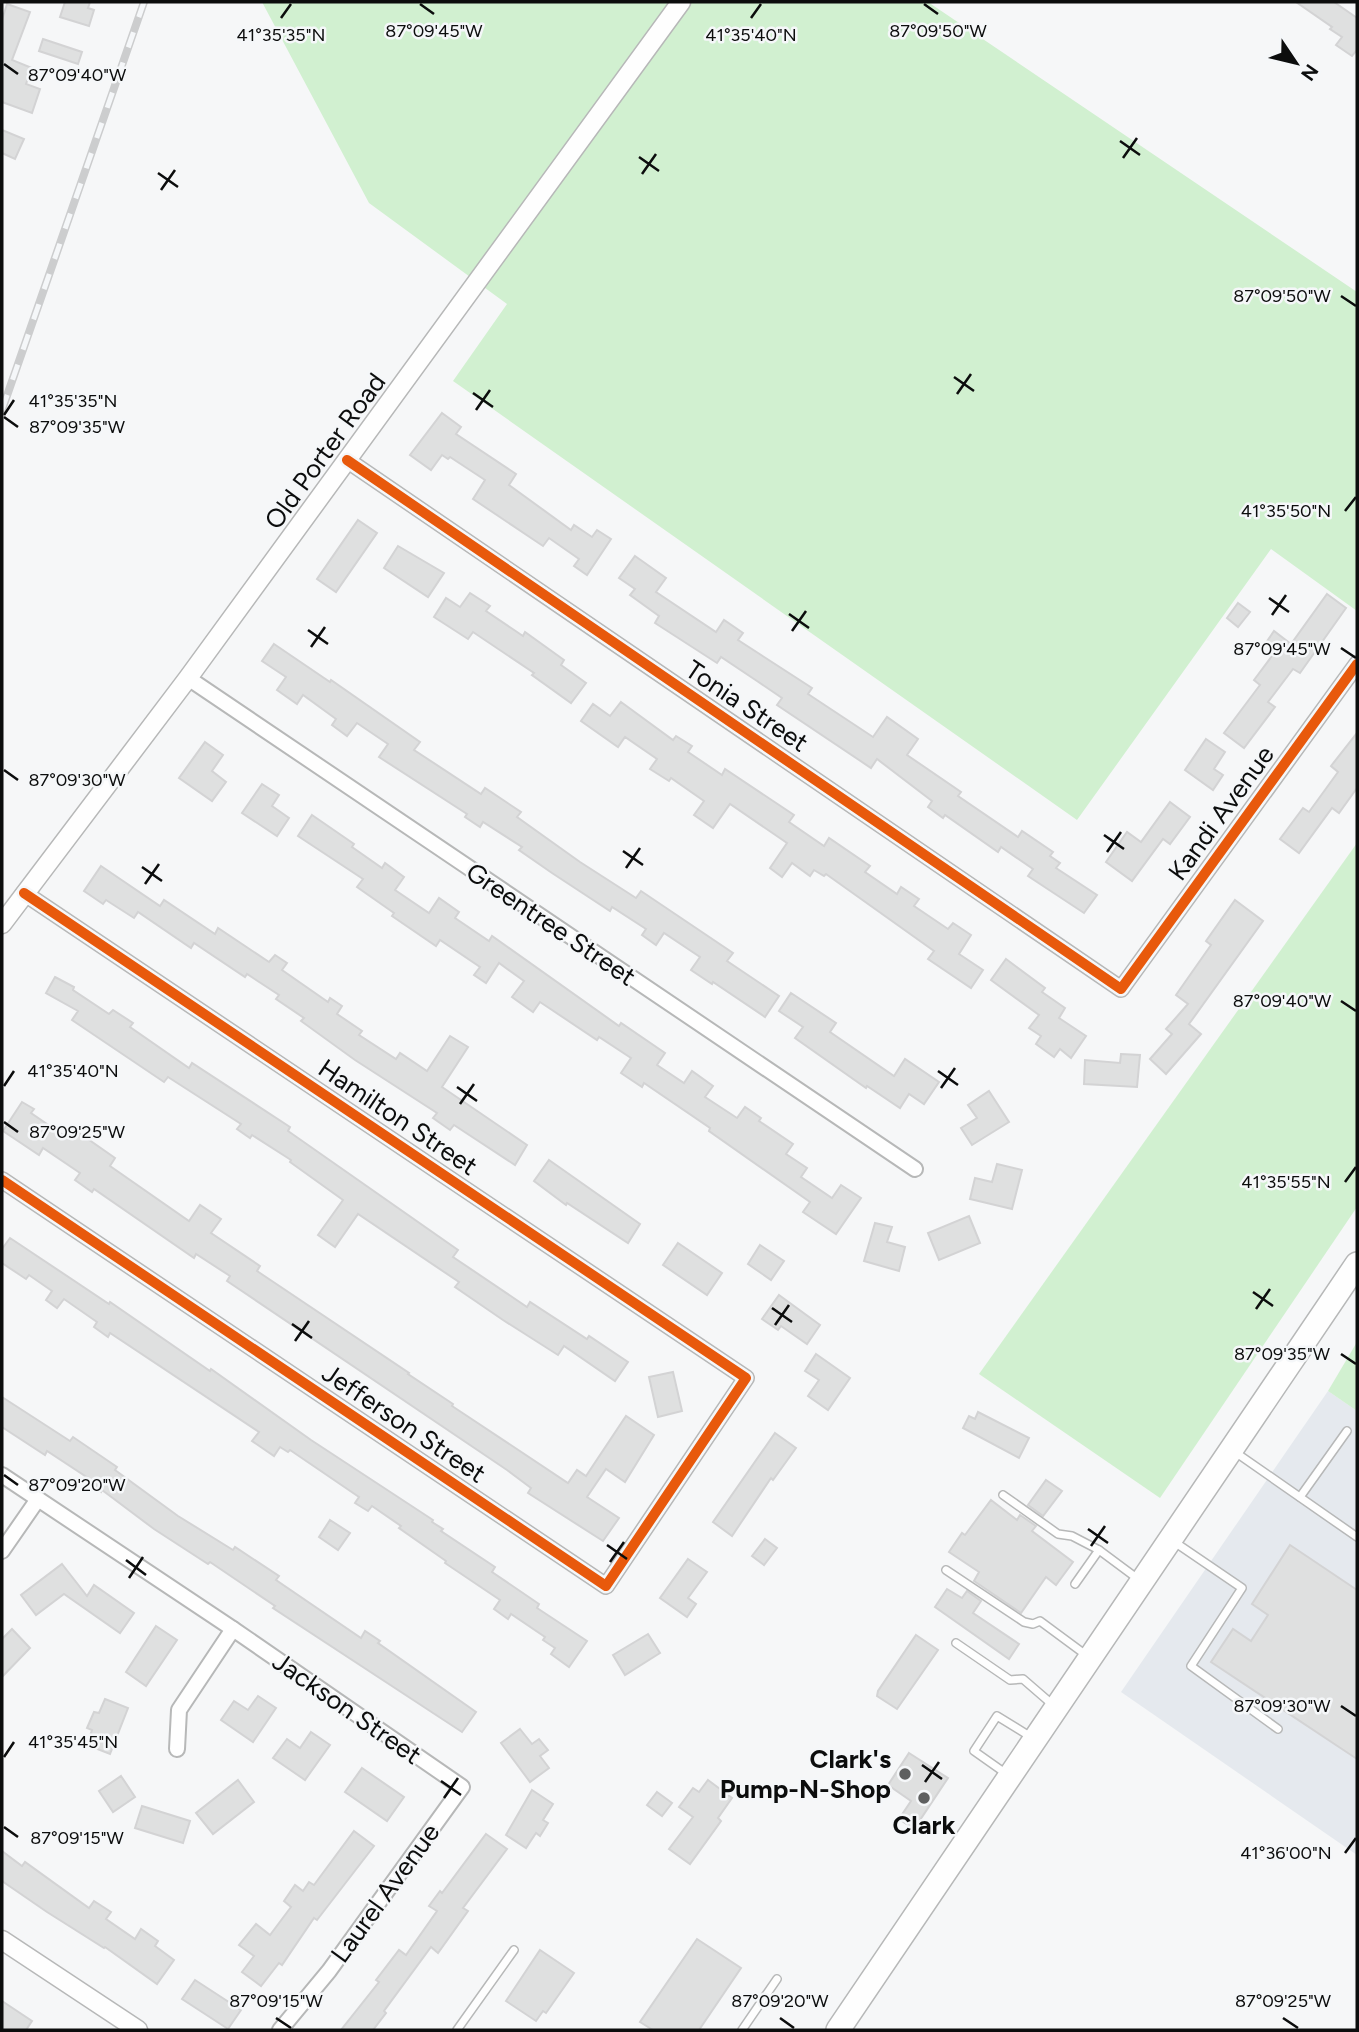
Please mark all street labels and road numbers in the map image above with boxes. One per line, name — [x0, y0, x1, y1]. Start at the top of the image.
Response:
street label: Old Porter Road — [258, 367, 392, 535]
street label: Tonia Street — [680, 653, 814, 759]
street label: Kandi Avenue — [1161, 739, 1281, 887]
street label: Greentree Street — [460, 855, 642, 993]
street label: Hamilton Street — [312, 1052, 484, 1182]
street label: Jefferson Street — [316, 1356, 492, 1490]
street label: Jackson Street — [266, 1645, 428, 1771]
street label: Laurel Avenue — [324, 1817, 446, 1969]

